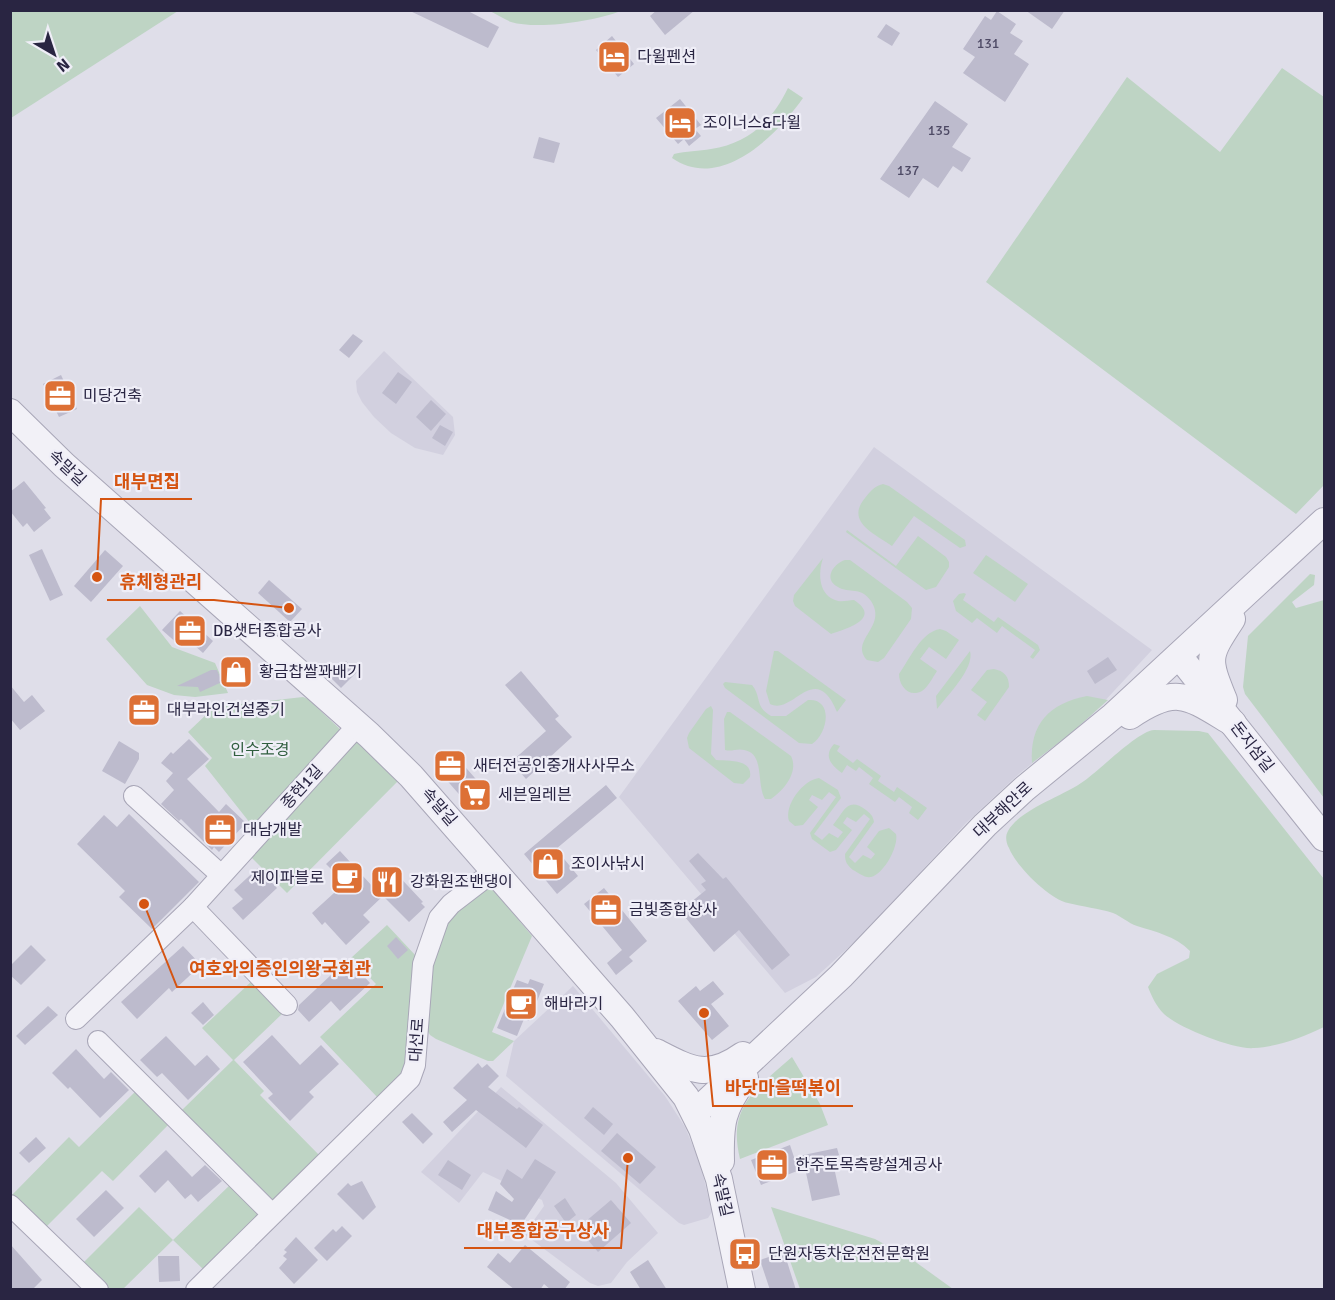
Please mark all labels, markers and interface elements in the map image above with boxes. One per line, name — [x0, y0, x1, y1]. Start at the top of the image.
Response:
north arrow — [24, 24, 84, 84]
house number: 131 — [977, 35, 999, 52]
hotel icon: 다윌펜션 — [596, 39, 632, 75]
place label: 다윌펜션 — [637, 47, 696, 67]
text: N — [52, 54, 73, 76]
hotel icon: 조이너스&다윌 — [662, 105, 698, 141]
place label: 조이너스&다윌 — [703, 113, 801, 133]
house number: 135 — [928, 122, 950, 139]
house number: 137 — [897, 162, 919, 179]
office icon: 미당건축 — [42, 378, 78, 414]
place label: 미당건축 — [83, 386, 142, 406]
street label: 속말길 — [44, 446, 90, 490]
callout: 대부면집 — [101, 463, 192, 499]
text: 대부면집 — [114, 471, 180, 493]
callout: 휴체형관리 — [107, 564, 214, 600]
text: 휴체형관리 — [120, 571, 202, 593]
office icon: DB샛터종합공사 — [172, 613, 208, 649]
place label: DB샛터종합공사 — [213, 621, 322, 641]
shop icon: 황금찹쌀꽈배기 — [218, 654, 254, 690]
place label: 황금찹쌀꽈배기 — [259, 662, 362, 682]
office icon: 대부라인건설중기 — [126, 692, 162, 728]
place label: 대부라인건설중기 — [167, 700, 285, 720]
street label: 돈지섬길 — [1226, 718, 1278, 776]
park label: 인수조경 — [231, 740, 289, 760]
office icon: 새터전공인중개사사무소 — [432, 748, 468, 784]
place label: 새터전공인중개사사무소 — [473, 756, 635, 776]
street label: 종현1길 — [277, 761, 327, 813]
supermarket icon: 세븐일레븐 — [457, 777, 493, 813]
street label: 대부해안로 — [969, 777, 1037, 842]
street label: 속말길 — [417, 784, 461, 830]
place label: 세븐일레븐 — [498, 785, 572, 805]
office icon: 대남개발 — [202, 812, 238, 848]
place label: 대남개발 — [243, 820, 302, 840]
shop icon: 조이사낚시 — [530, 846, 566, 882]
place label: 조이사낚시 — [571, 854, 645, 874]
cafe icon: 제이파블로 — [329, 860, 365, 896]
restaurant icon: 강화원조밴댕이 — [369, 864, 405, 900]
place label: 제이파블로 — [250, 868, 324, 888]
place label: 강화원조밴댕이 — [410, 872, 513, 892]
office icon: 금빛종합상사 — [588, 892, 624, 928]
place label: 금빛종합상사 — [629, 900, 718, 920]
callout: 여호와의증인의왕국회관 — [177, 951, 383, 987]
text: 여호와의증인의왕국회관 — [189, 958, 372, 980]
cafe icon: 해바라기 — [503, 986, 539, 1022]
place label: 해바라기 — [544, 994, 603, 1014]
street label: 대선로 — [405, 1017, 429, 1063]
callout: 바닷마을떡볶이 — [713, 1070, 853, 1106]
text: 바닷마을떡볶이 — [725, 1077, 841, 1099]
office icon: 한주토목측량설계공사 — [754, 1147, 790, 1183]
place label: 한주토목측량설계공사 — [795, 1155, 942, 1175]
street label: 속말길 — [707, 1171, 737, 1219]
callout: 대부종합공구상사 — [464, 1212, 621, 1248]
text: 대부종합공구상사 — [477, 1220, 610, 1242]
bus stop icon: 단원자동차운전전문학원 — [727, 1236, 763, 1272]
place label: 단원자동차운전전문학원 — [768, 1244, 930, 1264]

